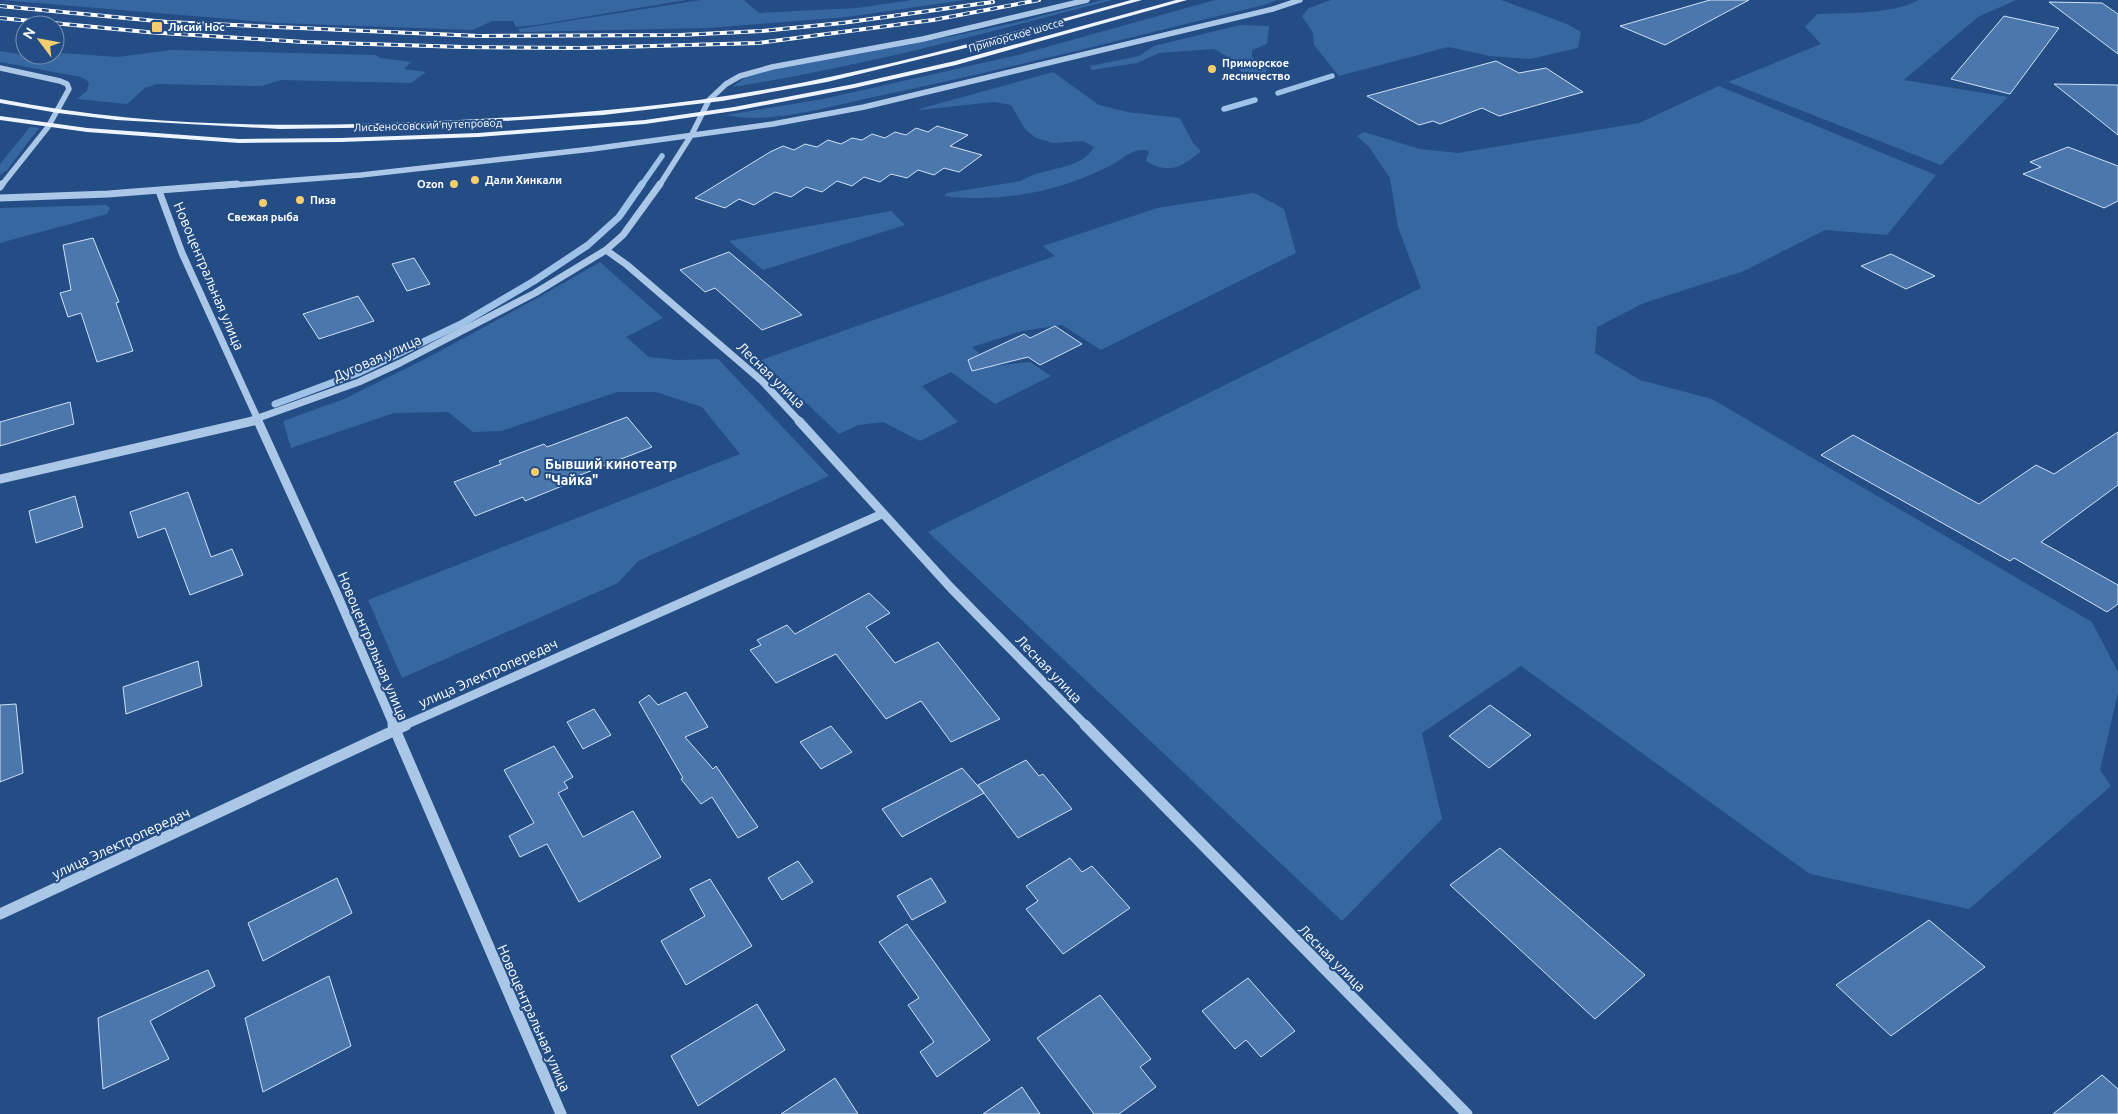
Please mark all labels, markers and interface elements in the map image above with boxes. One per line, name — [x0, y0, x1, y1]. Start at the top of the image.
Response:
north arrow — [15, 15, 65, 65]
street label: Приморское шоссе — [967, 16, 1065, 54]
marker: Лисий Нос — [150, 20, 164, 34]
place label: Лисий Нос — [168, 21, 225, 33]
text: N — [19, 24, 39, 42]
place label: Приморское лесничество — [1222, 57, 1291, 82]
marker: Приморское лесничество — [1206, 63, 1218, 75]
street label: Лисьеносовский путепровод — [353, 116, 503, 134]
marker: Дали Хинкали — [469, 174, 481, 186]
place label: Дали Хинкали — [485, 174, 562, 186]
place label: Ozon — [417, 178, 444, 190]
marker: Ozon — [448, 178, 460, 190]
marker: Пиза — [294, 194, 306, 206]
place label: Пиза — [310, 194, 336, 206]
marker: Свежая рыба — [257, 197, 269, 209]
street label: Новоцентральная улица — [170, 200, 248, 352]
place label: Свежая рыба — [227, 211, 299, 223]
street label: Дуговая улица — [330, 331, 424, 385]
street label: Лесная улица — [734, 339, 808, 411]
place label: Бывший кинотеатр "Чайка" — [545, 456, 677, 488]
marker: Бывший кинотеатр "Чайка" — [529, 466, 541, 478]
street label: Новоцентральная улица — [334, 570, 412, 722]
street label: Лесная улица — [1013, 632, 1085, 706]
street label: улица Электропередач — [416, 635, 560, 711]
street label: улица Электропередач — [50, 804, 192, 882]
street label: Лесная улица — [1295, 921, 1369, 995]
street label: Новоцентральная улица — [494, 942, 574, 1094]

